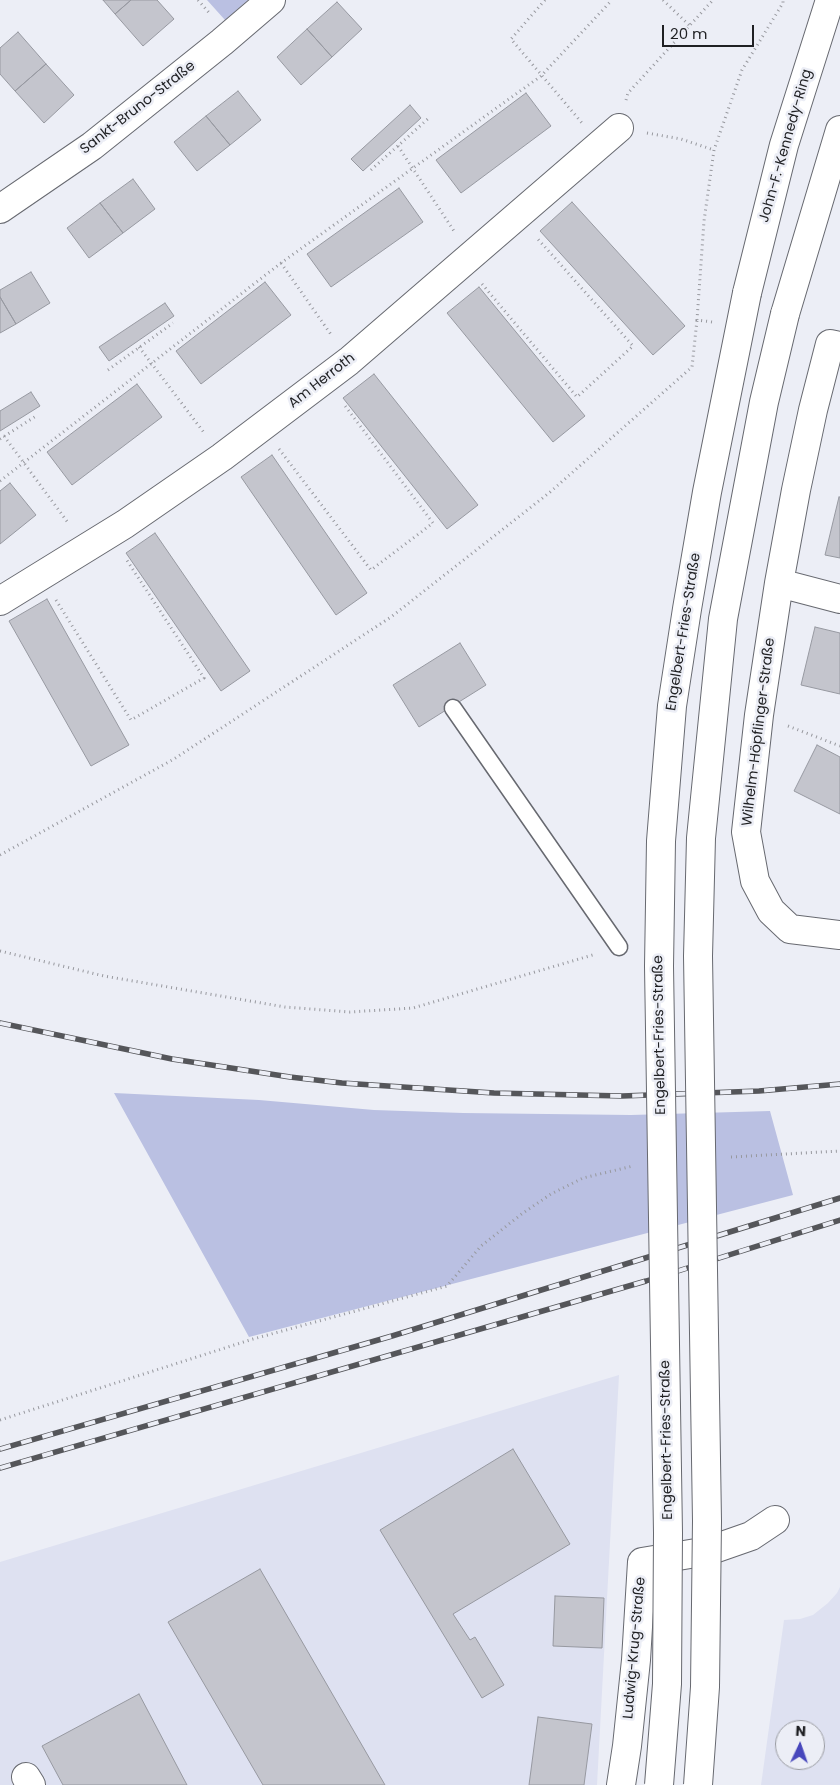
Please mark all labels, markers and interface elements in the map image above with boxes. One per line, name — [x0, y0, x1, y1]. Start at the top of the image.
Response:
scale bar — [665, 15, 758, 47]
text: 20 m — [670, 23, 708, 44]
street label: Sankt-Bruno-Straße — [77, 58, 199, 158]
street label: John-F.-Kennedy-Ring — [756, 67, 816, 225]
street label: Am Herroth — [286, 350, 358, 412]
street label: Engelbert-Fries-Straße — [663, 552, 705, 712]
street label: Wilhelm-Höpflinger-Straße — [739, 637, 779, 827]
street label: Engelbert-Fries-Straße — [650, 955, 670, 1115]
street label: Engelbert-Fries-Straße — [657, 1360, 677, 1520]
street label: Ludwig-Krug-Straße — [620, 1576, 650, 1720]
north arrow — [775, 1720, 825, 1770]
text: N — [795, 1721, 807, 1741]

